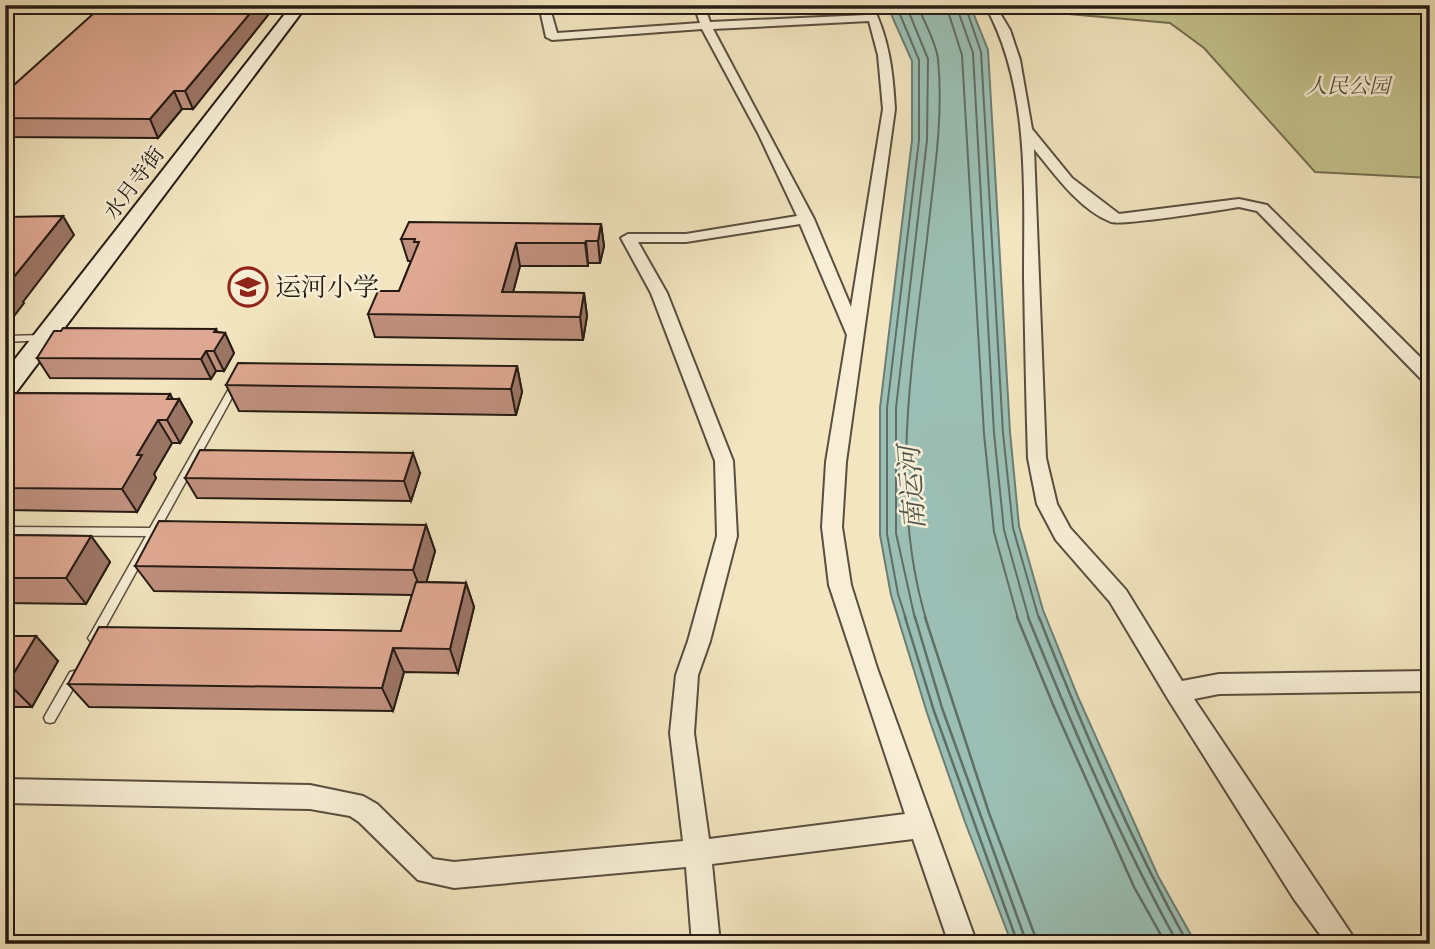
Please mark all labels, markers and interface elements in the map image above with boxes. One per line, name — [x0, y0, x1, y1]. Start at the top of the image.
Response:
park label: 人民公园 — [1306, 72, 1393, 100]
street label: 水月寺街 — [98, 141, 170, 225]
school or university icon: 运河小学 — [227, 266, 269, 308]
place label: 运河小学 — [275, 270, 379, 305]
water label: 南运河 — [890, 440, 934, 531]

